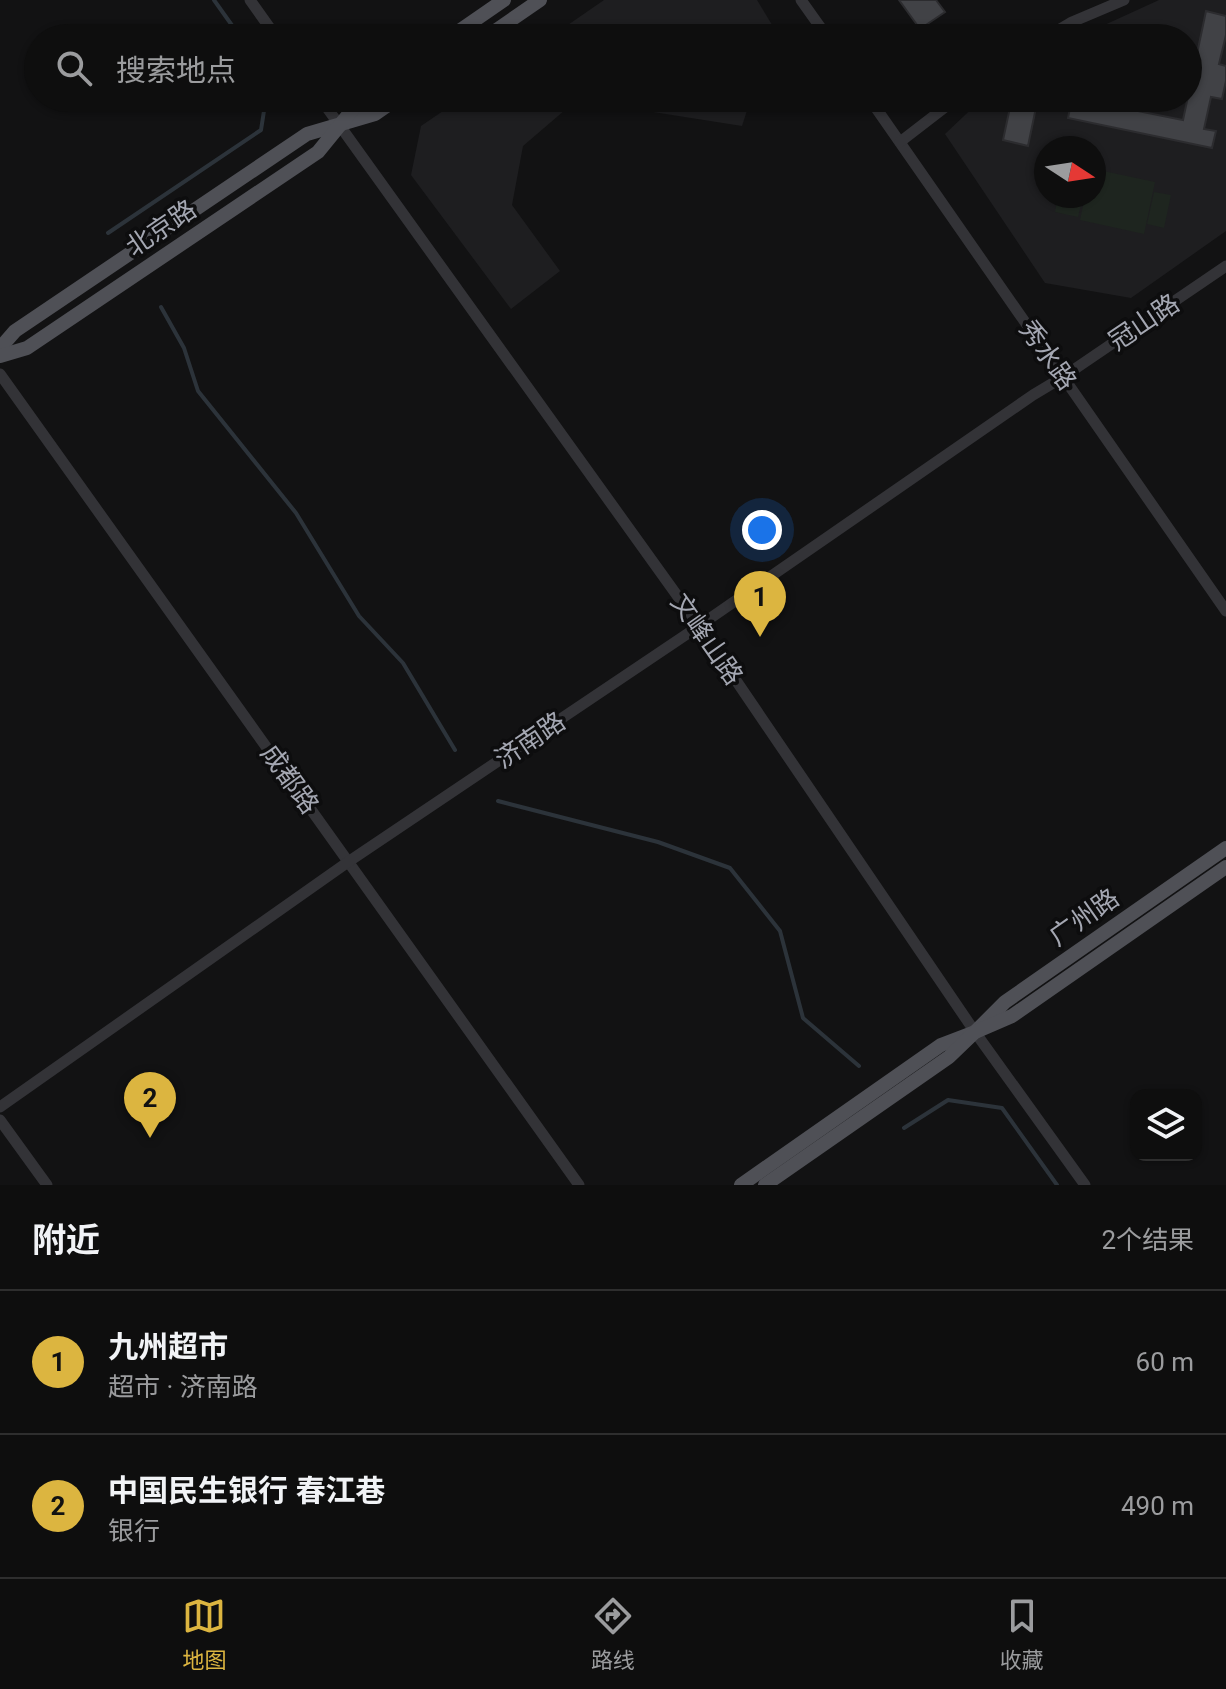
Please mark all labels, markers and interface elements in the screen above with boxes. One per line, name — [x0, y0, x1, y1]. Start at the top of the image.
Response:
search box — [24, 24, 1202, 112]
icon: search — [52, 46, 96, 90]
text: 搜索地点 — [116, 53, 236, 88]
north arrow — [1034, 136, 1106, 208]
street label: 北京路 — [120, 194, 202, 262]
street label: 冠山路 — [1103, 288, 1185, 356]
street label: 秀水路 — [1013, 314, 1083, 396]
your location — [742, 510, 782, 550]
pin: 1 — [734, 571, 786, 637]
street label: 文峰山路 — [665, 588, 749, 690]
street label: 济南路 — [489, 706, 571, 774]
street label: 成都路 — [255, 739, 325, 819]
street label: 广州路 — [1043, 882, 1125, 952]
pin: 2 — [124, 1072, 176, 1138]
map controls — [1130, 1089, 1202, 1161]
button: layers — [1130, 1089, 1202, 1161]
text: 附近 — [32, 1220, 100, 1260]
text: 2个结果 — [1101, 1225, 1194, 1255]
text: 九州超市 — [108, 1329, 228, 1364]
text: 1 — [51, 1347, 65, 1377]
text: 60 m — [1136, 1347, 1194, 1377]
text: 超市 · 济南路 — [108, 1372, 258, 1402]
text: 中国民生银行 春江巷 — [108, 1473, 385, 1508]
text: 2 — [51, 1491, 65, 1521]
text: 490 m — [1121, 1491, 1194, 1521]
text: 银行 — [108, 1516, 160, 1546]
tab: 地图 — [182, 1594, 226, 1674]
tab: 路线 — [591, 1594, 635, 1674]
tab: 收藏 — [1000, 1594, 1044, 1674]

